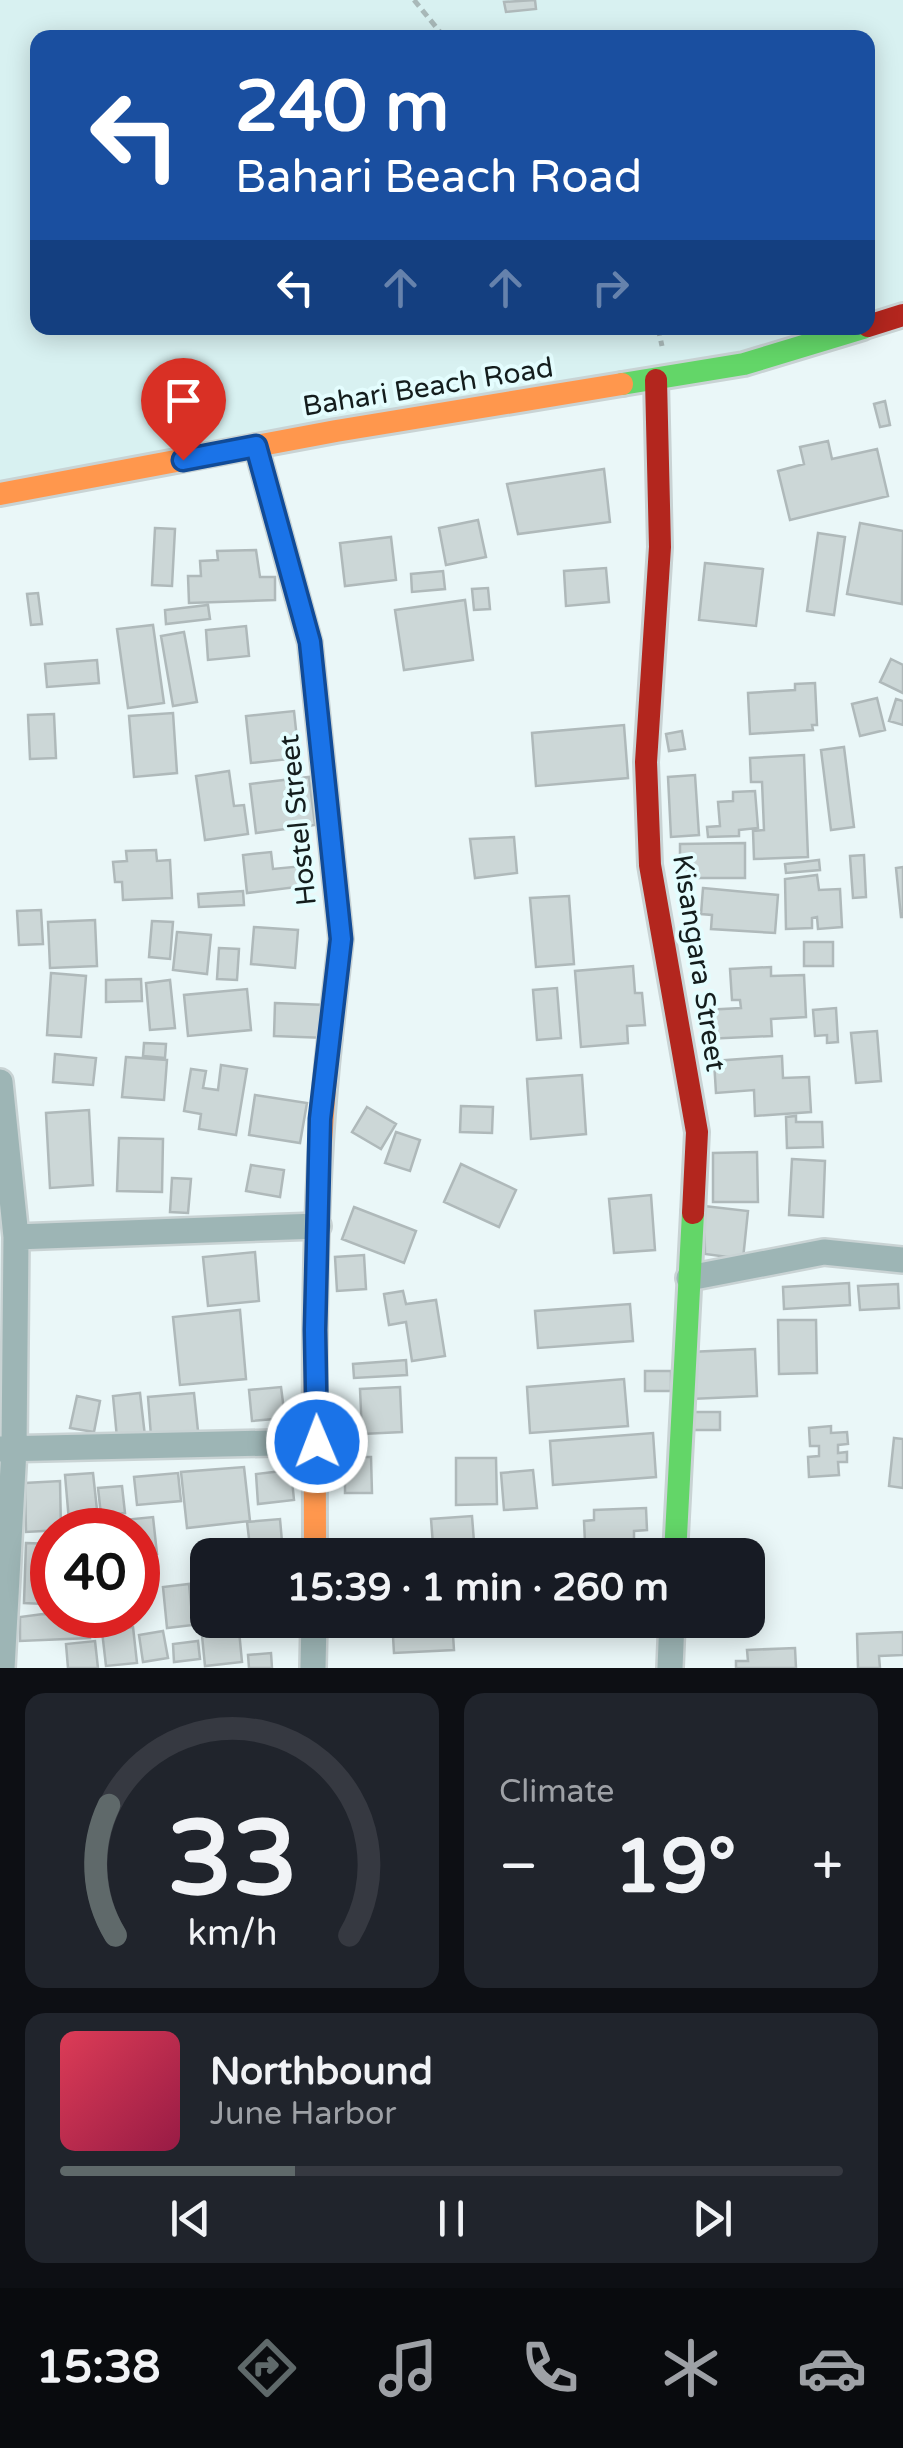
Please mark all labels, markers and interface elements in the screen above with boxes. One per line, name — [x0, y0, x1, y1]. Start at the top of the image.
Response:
text: 240 m — [235, 66, 449, 150]
icon: left — [70, 70, 200, 200]
text: Bahari Beach Road — [235, 151, 642, 205]
icon: left — [268, 260, 323, 315]
icon: ahead — [373, 260, 428, 315]
icon: ahead — [478, 260, 533, 315]
icon: right — [583, 260, 638, 315]
street label: Bahari Beach Road — [300, 350, 556, 424]
pin — [141, 358, 226, 461]
icon: arrive — [156, 373, 211, 428]
street label: Hostel Street — [272, 733, 324, 907]
street label: Kisangara Street — [665, 852, 733, 1074]
position arrow — [265, 1390, 369, 1494]
speed limit sign: 40 — [30, 1508, 160, 1638]
text: 15:39 · 1 min · 260 m — [286, 1565, 669, 1611]
text: Climate — [499, 1773, 614, 1811]
text: 33 — [167, 1798, 297, 1923]
text: 19° — [614, 1822, 736, 1912]
text: − — [499, 1834, 538, 1900]
text: + — [812, 1834, 843, 1900]
text: km/h — [187, 1912, 277, 1955]
text: Northbound — [210, 2049, 433, 2095]
text: June Harbor — [210, 2095, 397, 2133]
icon: previous — [163, 2191, 218, 2246]
icon: pause — [424, 2191, 479, 2246]
icon: next — [685, 2191, 740, 2246]
icon: directions — [232, 2333, 302, 2403]
icon: music — [373, 2333, 443, 2403]
icon: phone — [515, 2333, 585, 2403]
icon: climate — [656, 2333, 726, 2403]
icon: car — [797, 2333, 867, 2403]
text: 15:38 — [36, 2341, 160, 2395]

